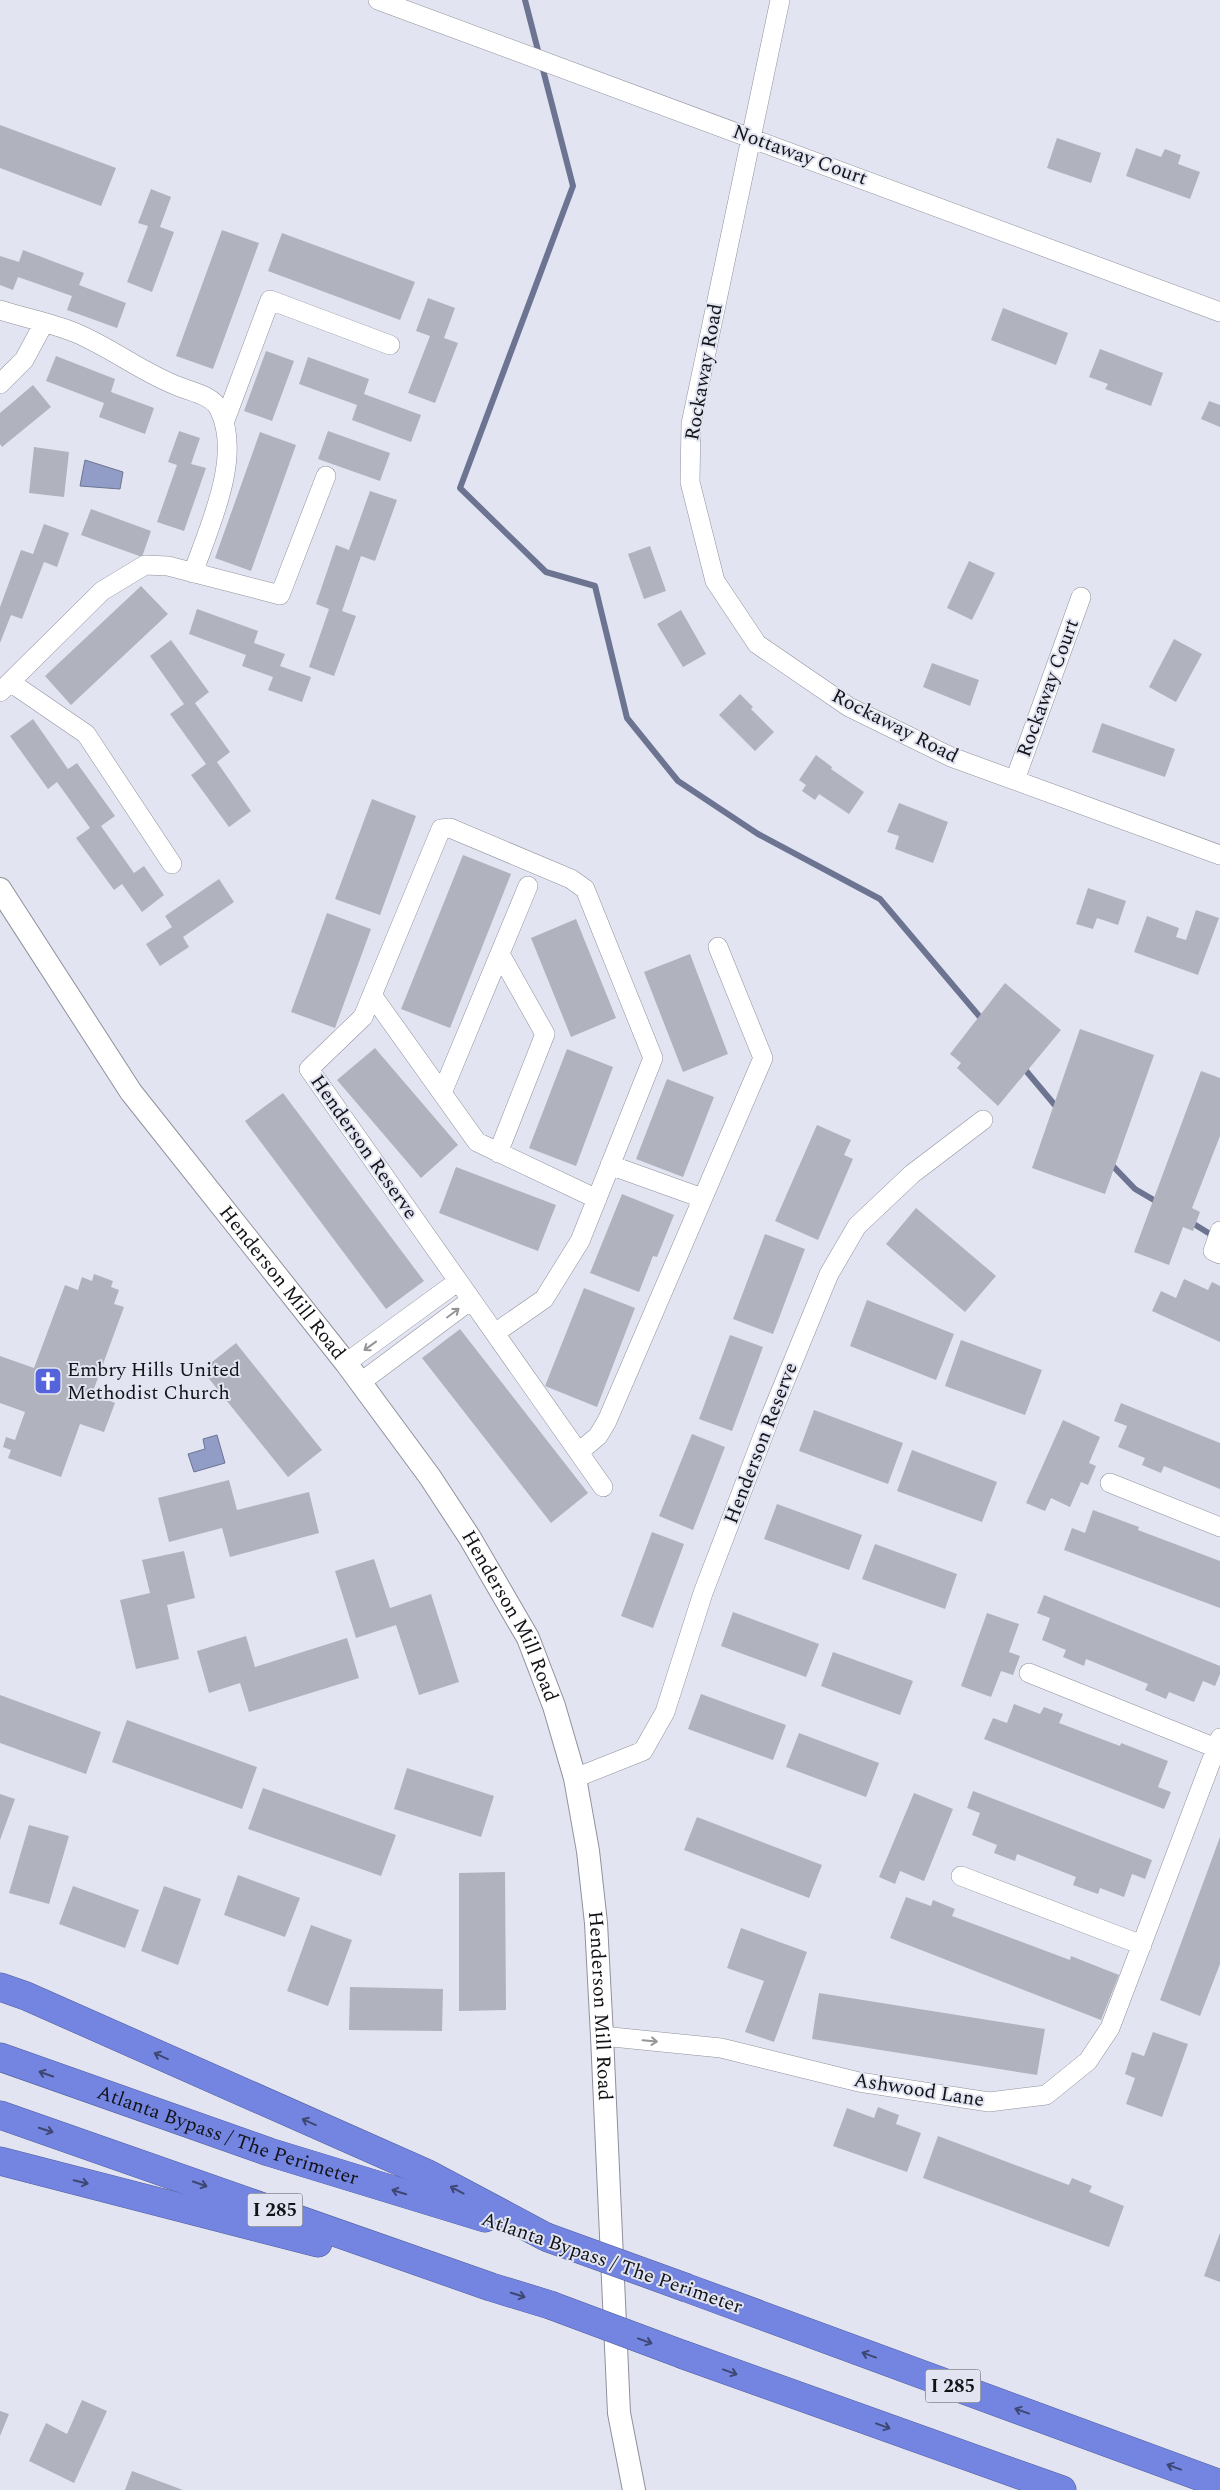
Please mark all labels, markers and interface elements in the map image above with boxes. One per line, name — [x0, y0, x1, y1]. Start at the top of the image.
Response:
street label: Nottaway Court — [728, 117, 872, 193]
street label: Rockaway Road — [677, 301, 731, 443]
street label: Rockaway Court — [1009, 615, 1087, 761]
street label: Rockaway Road — [826, 681, 964, 771]
street label: Henderson Reserve — [303, 1068, 425, 1226]
street label: Henderson Mill Road — [212, 1199, 353, 1366]
one-way arrow — [446, 1308, 459, 1319]
one-way arrow — [363, 1341, 377, 1351]
place label: Embry Hills United Methodist Church — [67, 1355, 240, 1408]
street label: Henderson Reserve — [716, 1358, 806, 1528]
church icon: Embry Hills United Methodist Church — [33, 1366, 63, 1396]
street label: Henderson Mill Road — [454, 1524, 566, 1706]
street label: Henderson Mill Road — [580, 1909, 620, 2101]
one-way arrow — [642, 2036, 658, 2046]
one-way arrow — [154, 2050, 169, 2060]
street label: Ashwood Lane — [852, 2065, 986, 2115]
one-way arrow — [39, 2069, 55, 2078]
street label: Atlanta Bypass / The Perimeter — [93, 2077, 362, 2194]
one-way arrow — [302, 2116, 317, 2126]
one-way arrow — [38, 2126, 54, 2135]
one-way arrow — [73, 2178, 89, 2187]
one-way arrow — [191, 2180, 207, 2189]
one-way arrow — [450, 2185, 465, 2194]
one-way arrow — [392, 2187, 408, 2197]
road number: I 285 — [248, 2194, 302, 2226]
street label: Atlanta Bypass / The Perimeter — [477, 2204, 747, 2322]
one-way arrow — [510, 2291, 526, 2301]
one-way arrow — [637, 2337, 652, 2346]
one-way arrow — [862, 2350, 877, 2359]
one-way arrow — [722, 2368, 738, 2377]
road number: I 285 — [926, 2370, 980, 2402]
one-way arrow — [1014, 2406, 1030, 2415]
one-way arrow — [875, 2422, 891, 2431]
one-way arrow — [1167, 2462, 1182, 2471]

